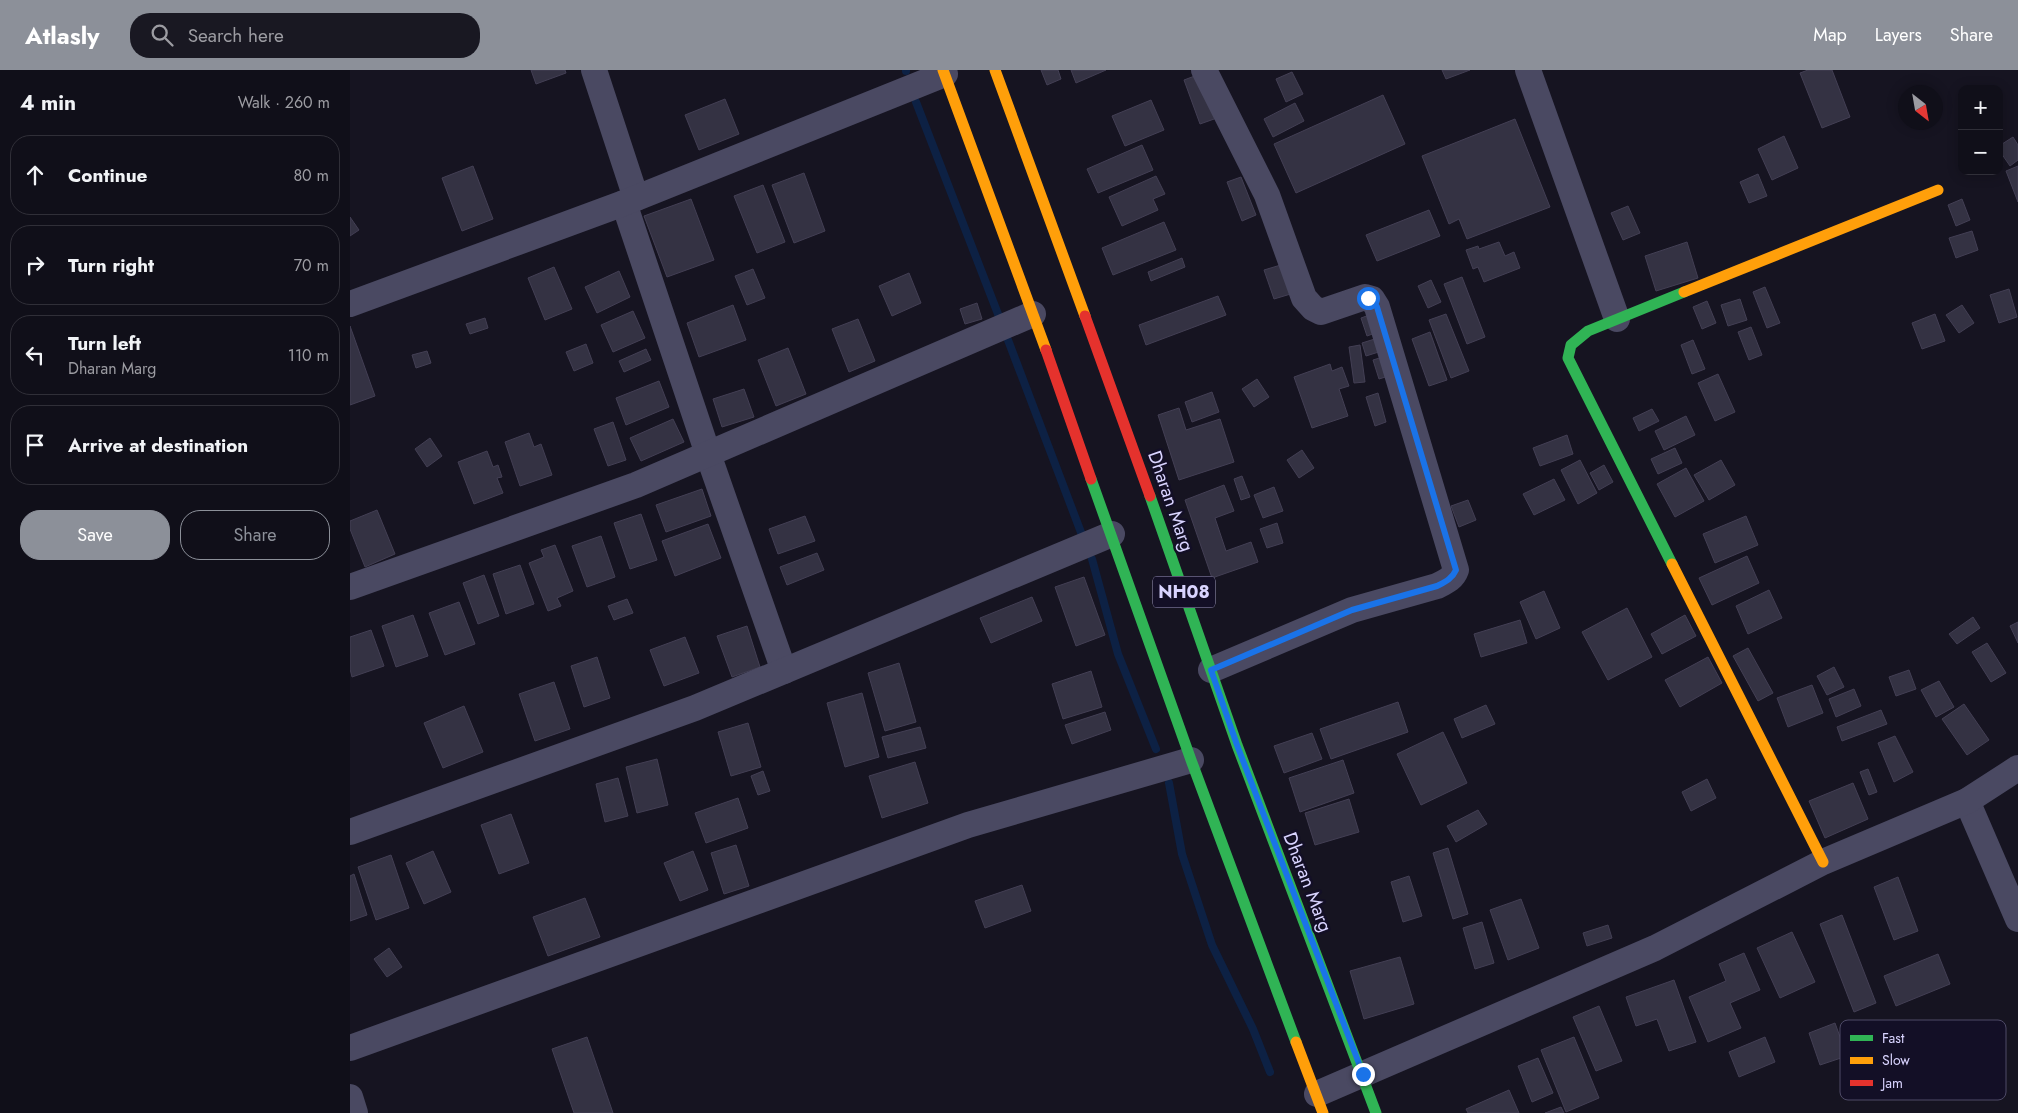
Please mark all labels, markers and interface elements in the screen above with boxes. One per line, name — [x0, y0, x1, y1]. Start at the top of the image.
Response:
search box — [130, 13, 480, 58]
text: Atlasly — [25, 18, 100, 53]
icon: search — [148, 21, 176, 49]
text: Search here — [188, 22, 284, 49]
text: Map — [1813, 22, 1847, 48]
text: Layers — [1875, 22, 1922, 48]
text: Share — [1950, 22, 1993, 48]
north arrow — [1898, 85, 1943, 130]
map controls — [1958, 85, 2003, 175]
button: + — [1958, 85, 2003, 130]
text: 4 min — [20, 88, 76, 118]
text: Walk · 260 m — [238, 91, 330, 114]
button: − — [1958, 130, 2003, 175]
icon: ahead — [21, 161, 49, 189]
text: Continue — [68, 162, 147, 189]
text: 80 m — [293, 164, 329, 187]
icon: right — [21, 251, 49, 279]
text: Turn right — [68, 252, 154, 279]
text: 70 m — [294, 254, 329, 277]
route start — [1357, 287, 1380, 310]
text: Turn left — [68, 330, 141, 357]
icon: left — [21, 341, 49, 369]
text: 110 m — [288, 344, 329, 367]
text: Dharan Marg — [68, 357, 156, 380]
icon: arrive — [21, 431, 49, 459]
text: Arrive at destination — [68, 432, 248, 459]
street label: Dharan Marg — [1141, 447, 1201, 555]
button: Save — [20, 510, 170, 560]
button: Share — [180, 510, 330, 560]
road number: NH08 — [1153, 577, 1215, 608]
street label: Dharan Marg — [1277, 828, 1339, 936]
legend — [1840, 1020, 2006, 1100]
text: Fast — [1882, 1028, 1905, 1048]
text: Slow — [1882, 1050, 1910, 1070]
route end — [1352, 1063, 1375, 1086]
text: Jam — [1880, 1073, 1903, 1093]

